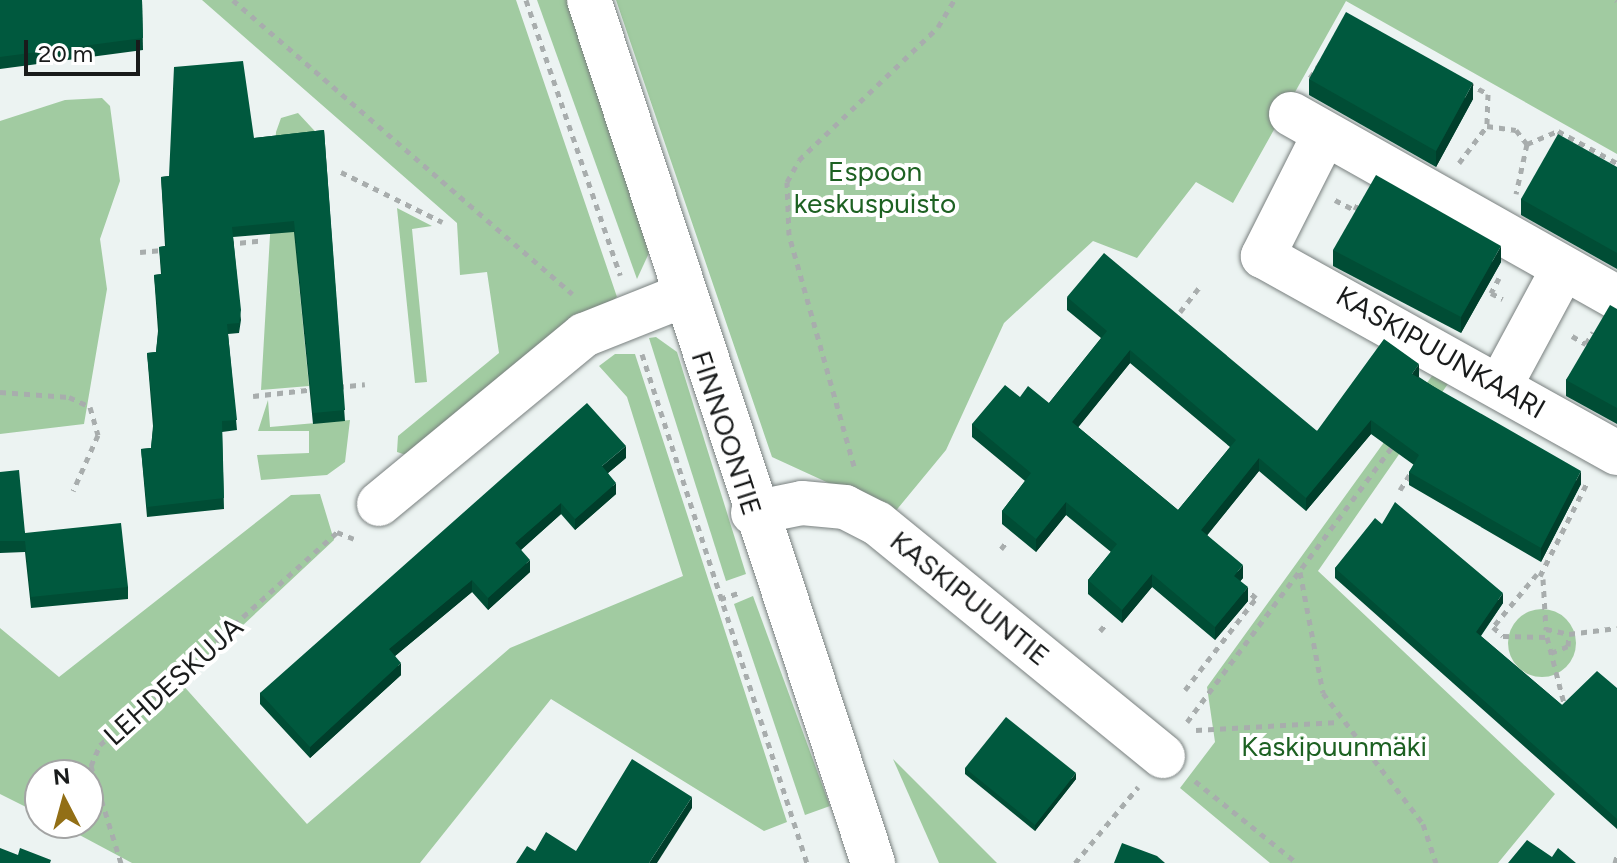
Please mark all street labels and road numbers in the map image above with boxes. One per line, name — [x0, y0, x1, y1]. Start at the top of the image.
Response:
street label: KASKIPUUNKAARI — [1331, 279, 1551, 425]
street label: FINNOONTIE — [685, 347, 769, 519]
street label: KASKIPUUNTIE — [884, 524, 1056, 672]
street label: LEHDESKUJA — [97, 610, 249, 752]

